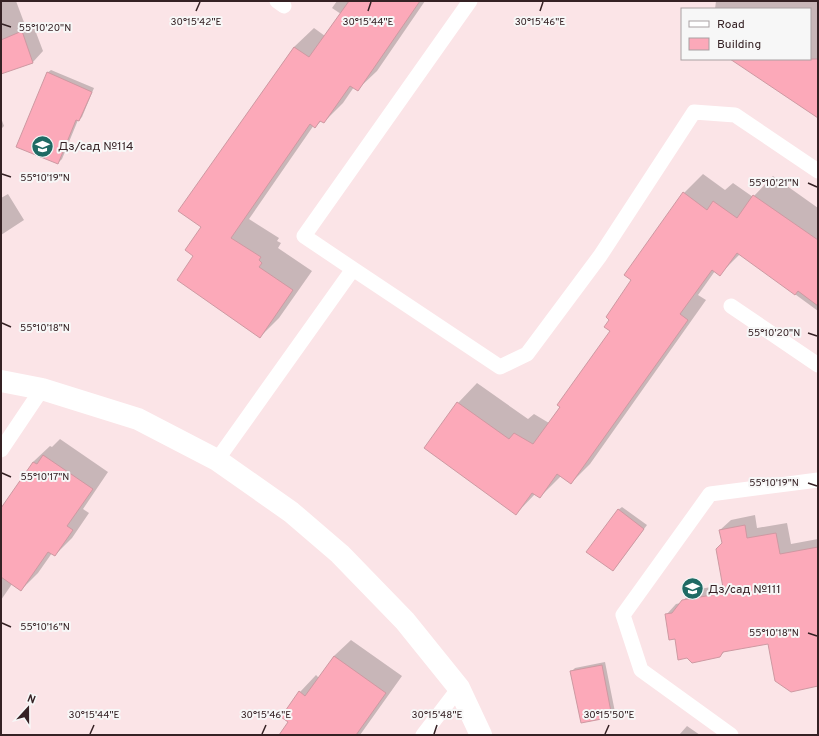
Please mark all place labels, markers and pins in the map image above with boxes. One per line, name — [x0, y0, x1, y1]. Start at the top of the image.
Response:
school or university icon: Дз/сад №114 — [30, 133, 56, 159]
place label: Дз/сад №114 — [58, 139, 133, 155]
school or university icon: Дз/сад №111 — [679, 576, 705, 602]
place label: Дз/сад №111 — [708, 582, 781, 598]

